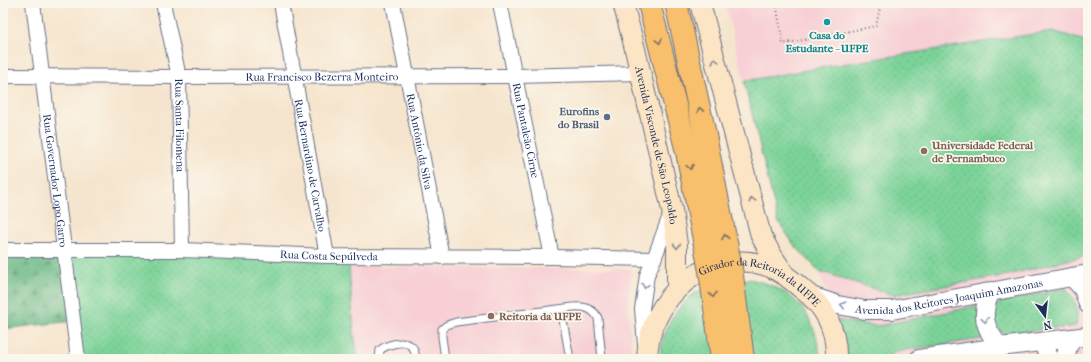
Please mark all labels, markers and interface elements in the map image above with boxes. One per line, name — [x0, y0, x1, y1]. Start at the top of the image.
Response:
marker: Casa do Estudante - UFPE — [822, 17, 832, 27]
place label: Casa do Estudante - UFPE — [786, 29, 869, 55]
one-way arrow — [654, 38, 662, 44]
one-way arrow — [712, 58, 720, 64]
street label: Avenida Visconde de São Leopoldo — [632, 64, 680, 226]
street label: Rua Francisco Bezerra Monteiro — [246, 70, 399, 84]
street label: Rua Santa Filomena — [172, 78, 187, 173]
street label: Rua Pantaleão Cirne — [509, 82, 542, 180]
street label: Rua Antônio da Silva — [404, 92, 435, 192]
street label: Rua Bernardino de Carvalho — [292, 98, 329, 233]
place label: Eurofins do Brasil — [558, 105, 600, 131]
one-way arrow — [696, 107, 704, 113]
marker: Eurofins do Brasil — [602, 112, 612, 122]
street label: Rua Governador Lopo Garro — [40, 113, 70, 248]
place label: Universidade Federal de Pernambuco — [931, 139, 1034, 165]
marker: Universidade Federal de Pernambuco — [919, 146, 929, 156]
one-way arrow — [685, 164, 694, 170]
one-way arrow — [748, 197, 757, 204]
one-way arrow — [721, 234, 730, 240]
one-way arrow — [673, 243, 681, 249]
street label: Rua Costa Sepúlveda — [280, 248, 379, 263]
street label: Girador da Reitoria da UFPE — [696, 256, 823, 309]
street label: Avenida dos Reitores Joaquim Amazonas — [853, 276, 1044, 317]
one-way arrow — [641, 283, 649, 289]
one-way arrow — [708, 292, 717, 298]
north arrow — [1025, 296, 1065, 336]
one-way arrow — [840, 302, 846, 310]
place label: Reitoria da UFPE — [499, 310, 582, 323]
marker: Reitoria da UFPE — [486, 311, 496, 321]
one-way arrow — [981, 317, 989, 323]
text: N — [1041, 318, 1053, 333]

